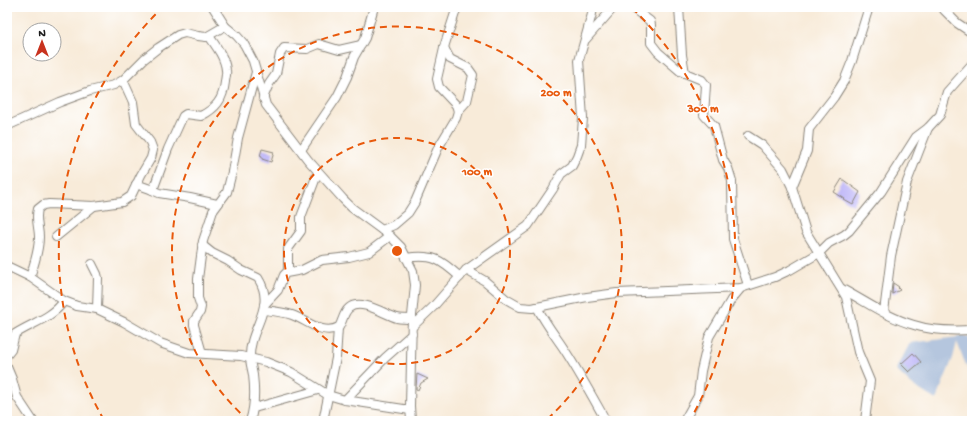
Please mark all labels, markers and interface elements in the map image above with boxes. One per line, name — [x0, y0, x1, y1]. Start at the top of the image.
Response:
north arrow — [22, 22, 62, 62]
text: N — [38, 28, 46, 40]
text: 200 m — [541, 87, 572, 101]
text: 300 m — [686, 103, 719, 117]
text: 100 m — [461, 166, 492, 180]
centre of rings — [390, 244, 404, 258]

